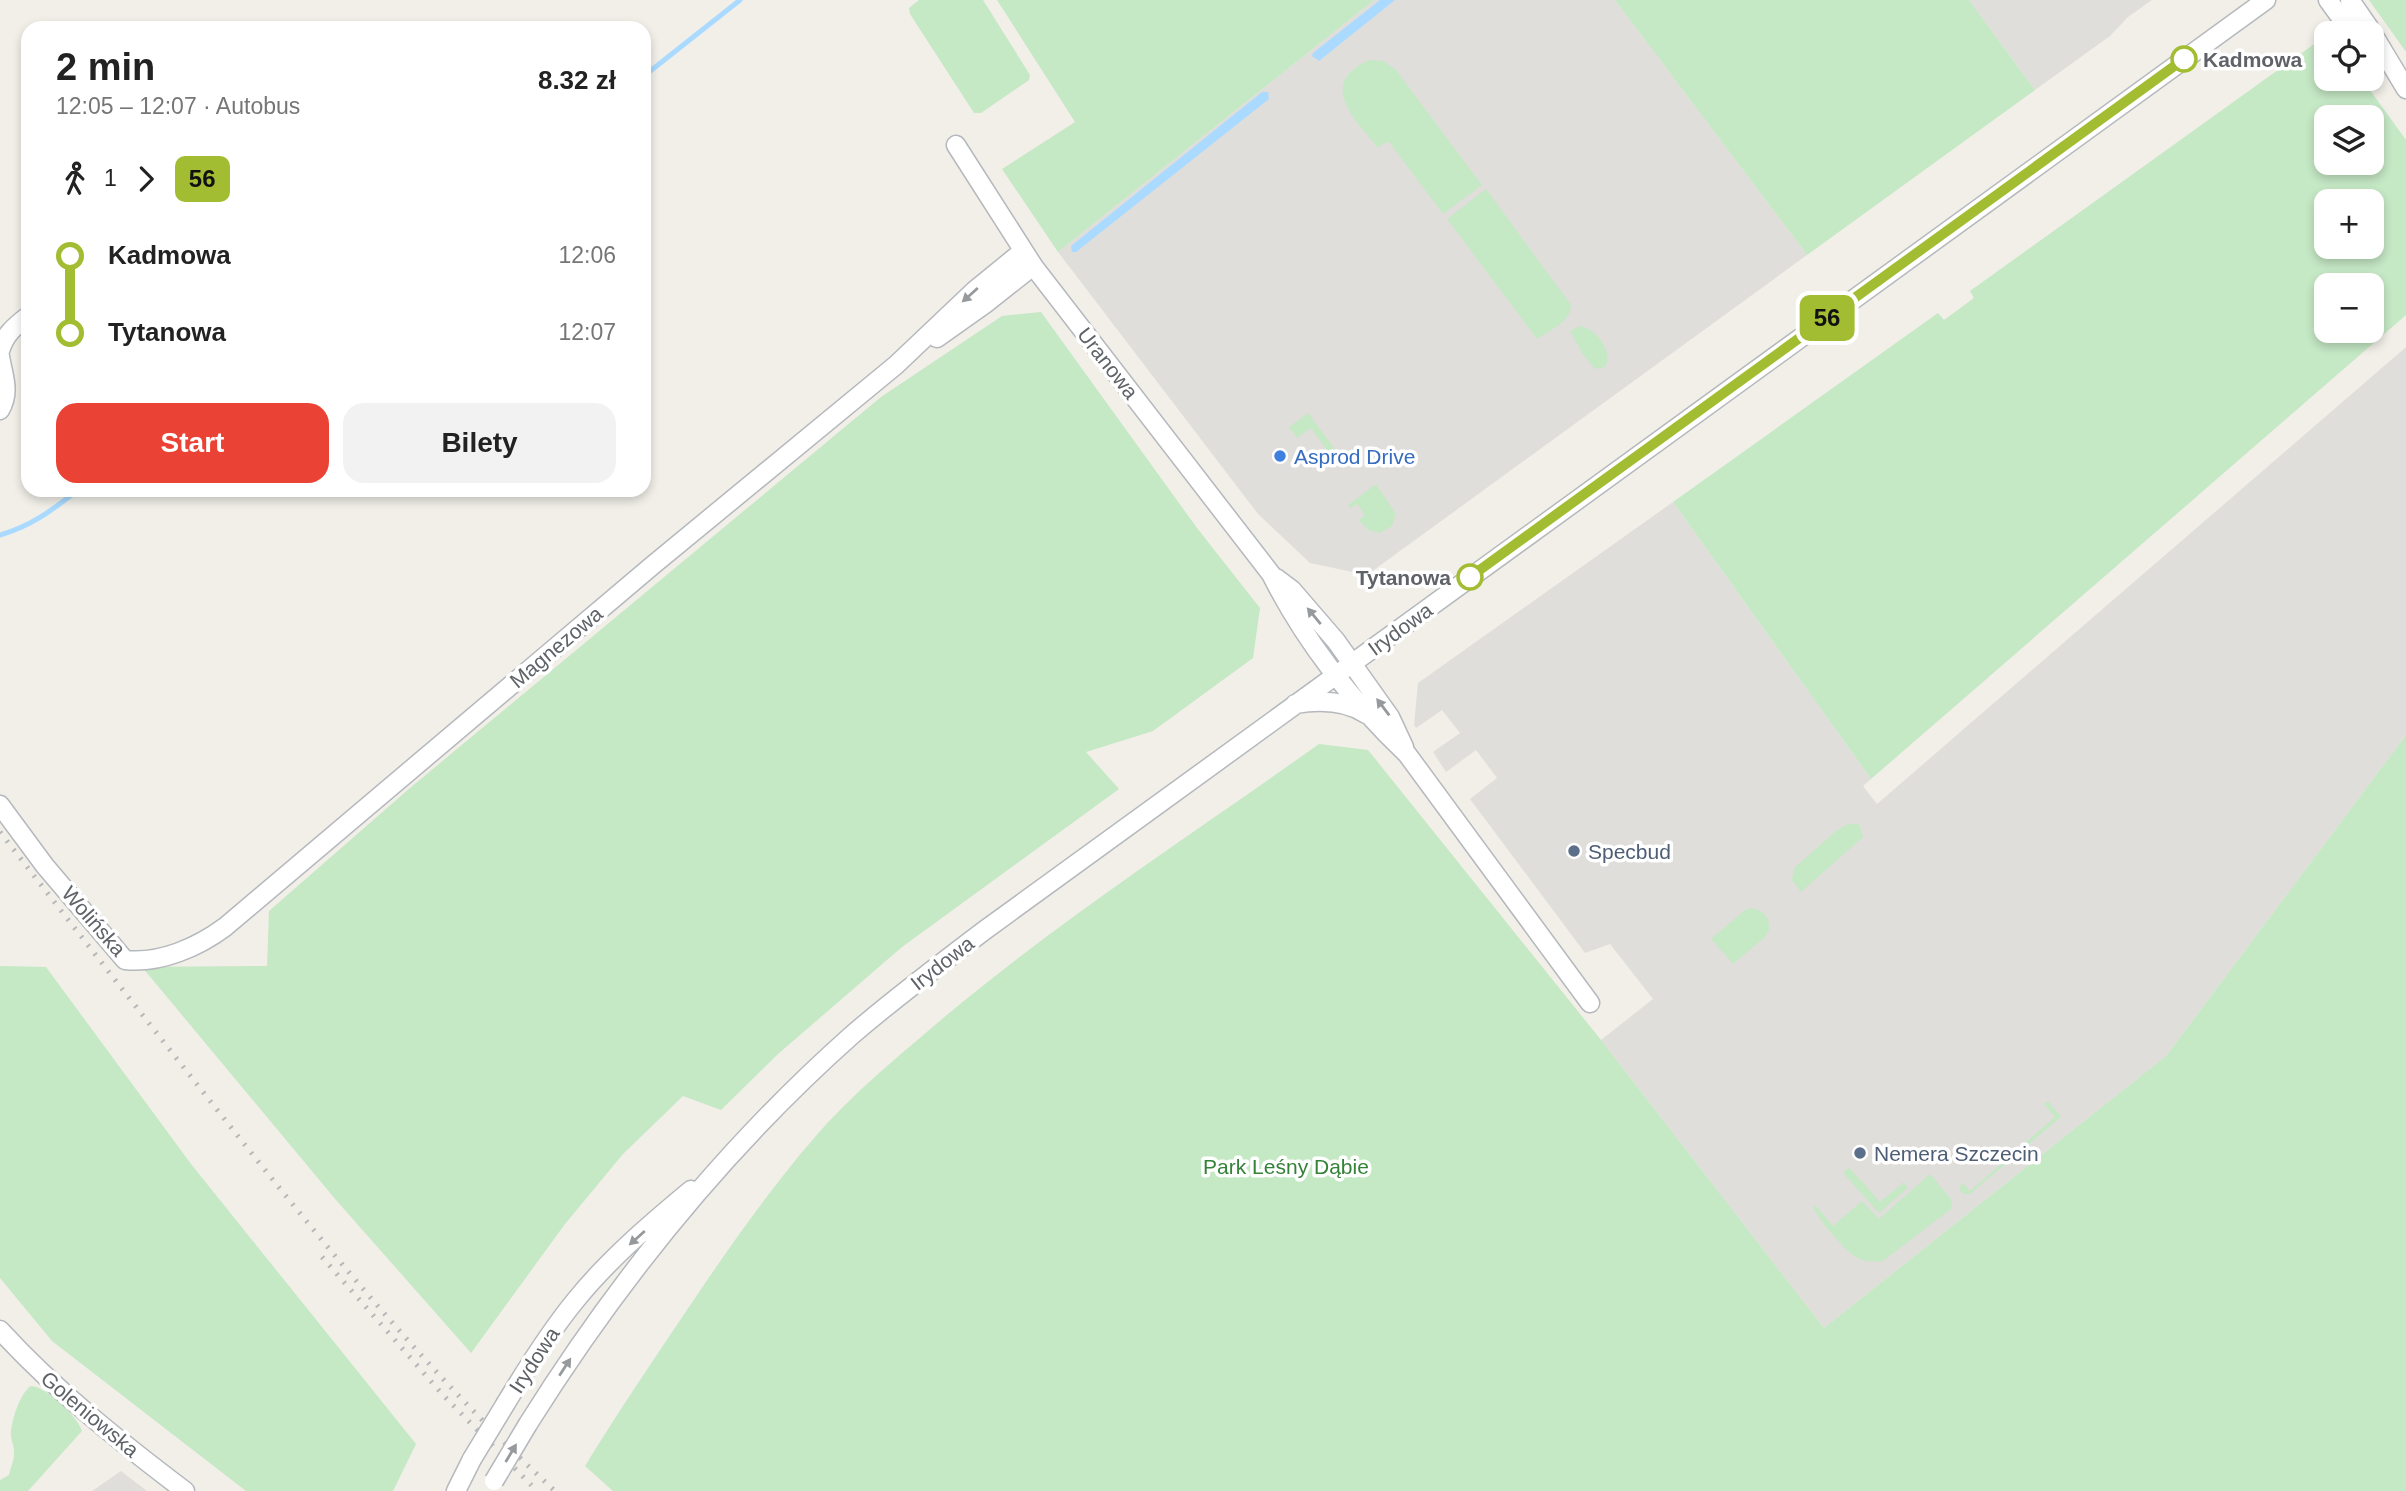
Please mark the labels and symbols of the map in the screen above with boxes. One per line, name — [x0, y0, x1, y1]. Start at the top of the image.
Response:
marker: Kadmowa — [2171, 46, 2197, 72]
place label: Kadmowa — [2203, 48, 2303, 71]
one-way arrow — [962, 286, 979, 302]
line badge: 56 — [1796, 295, 1858, 341]
street label: Uranowa — [1073, 323, 1143, 403]
place label: Asprod Drive — [1294, 445, 1415, 468]
marker: Asprod Drive — [1272, 448, 1288, 464]
marker: Tytanowa — [1457, 564, 1483, 590]
place label: Tytanowa — [1356, 566, 1451, 589]
street label: Irydowa — [1363, 598, 1437, 660]
street label: Magnezowa — [505, 602, 607, 692]
one-way arrow — [1306, 607, 1322, 625]
one-way arrow — [1376, 698, 1390, 716]
place label: Specbud — [1588, 840, 1671, 863]
marker: Specbud — [1566, 843, 1582, 859]
street label: Wolińska — [57, 881, 131, 961]
street label: Irydowa — [906, 931, 978, 995]
place label: Nemera Szczecin — [1874, 1142, 2039, 1165]
marker: Nemera Szczecin — [1852, 1145, 1868, 1161]
park label: Park Leśny Dąbie — [1203, 1155, 1369, 1178]
one-way arrow — [629, 1229, 646, 1245]
street label: Irydowa — [504, 1323, 564, 1397]
one-way arrow — [558, 1358, 572, 1376]
street label: Goleniowska — [37, 1367, 144, 1462]
one-way arrow — [505, 1443, 517, 1462]

